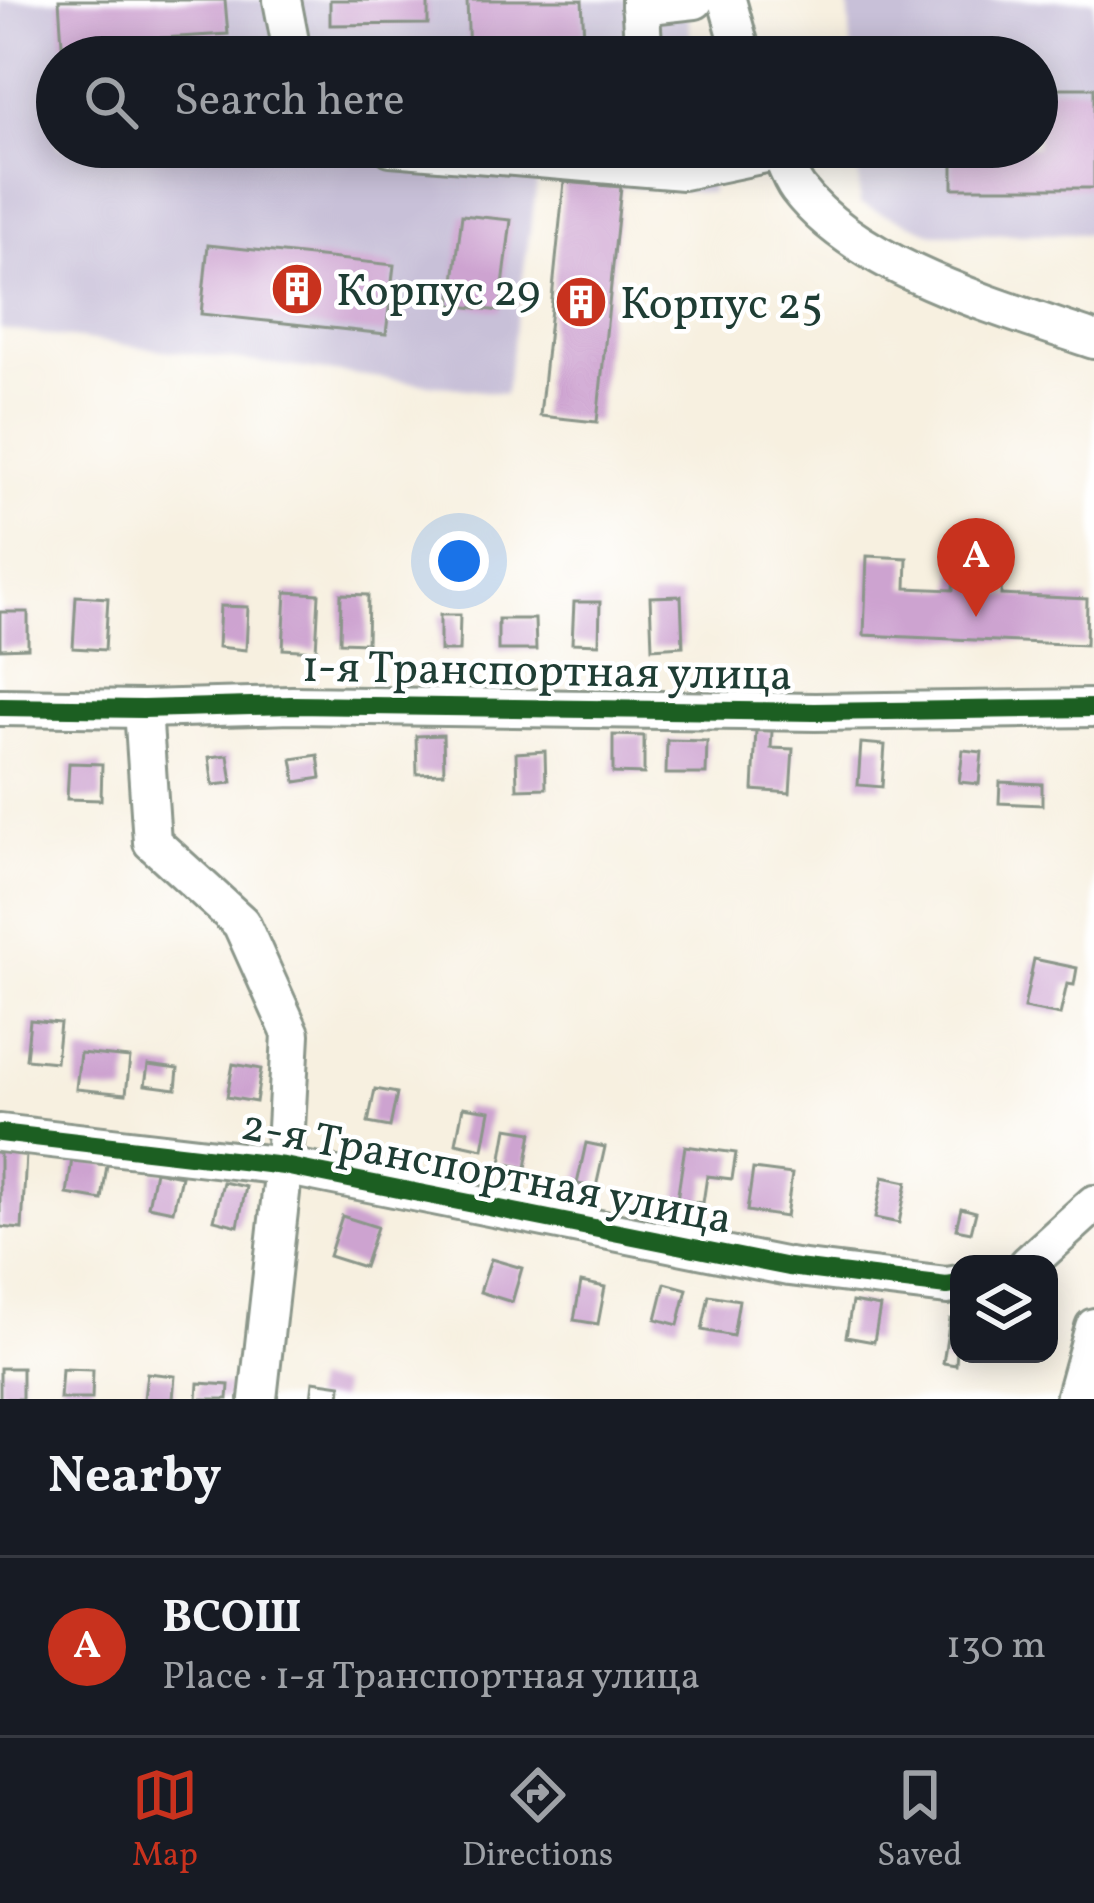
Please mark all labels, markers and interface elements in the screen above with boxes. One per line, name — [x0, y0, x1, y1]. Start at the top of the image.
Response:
search box — [36, 36, 1058, 168]
icon: search — [78, 69, 144, 135]
text: Search here — [174, 71, 405, 134]
building icon: Корпус 29 — [269, 261, 325, 317]
place label: Корпус 29 — [336, 262, 540, 325]
building icon: Корпус 25 — [553, 274, 609, 330]
place label: Корпус 25 — [620, 275, 823, 338]
pin: A — [937, 518, 1015, 617]
your location — [429, 531, 489, 591]
street label: 1-я Транспортная улица — [301, 638, 793, 709]
street label: 2-я Транспортная улица — [235, 1096, 737, 1253]
map controls — [950, 1255, 1058, 1363]
button: layers — [950, 1255, 1058, 1363]
text: Nearby — [48, 1442, 222, 1513]
text: ВСОШ — [162, 1588, 302, 1651]
text: A — [73, 1620, 101, 1674]
text: 130 m — [946, 1620, 1046, 1674]
text: Place · 1-я Транспортная улица — [162, 1651, 700, 1705]
tab: Map — [132, 1762, 198, 1880]
tab: Directions — [462, 1762, 613, 1880]
tab: Saved — [877, 1762, 962, 1880]

